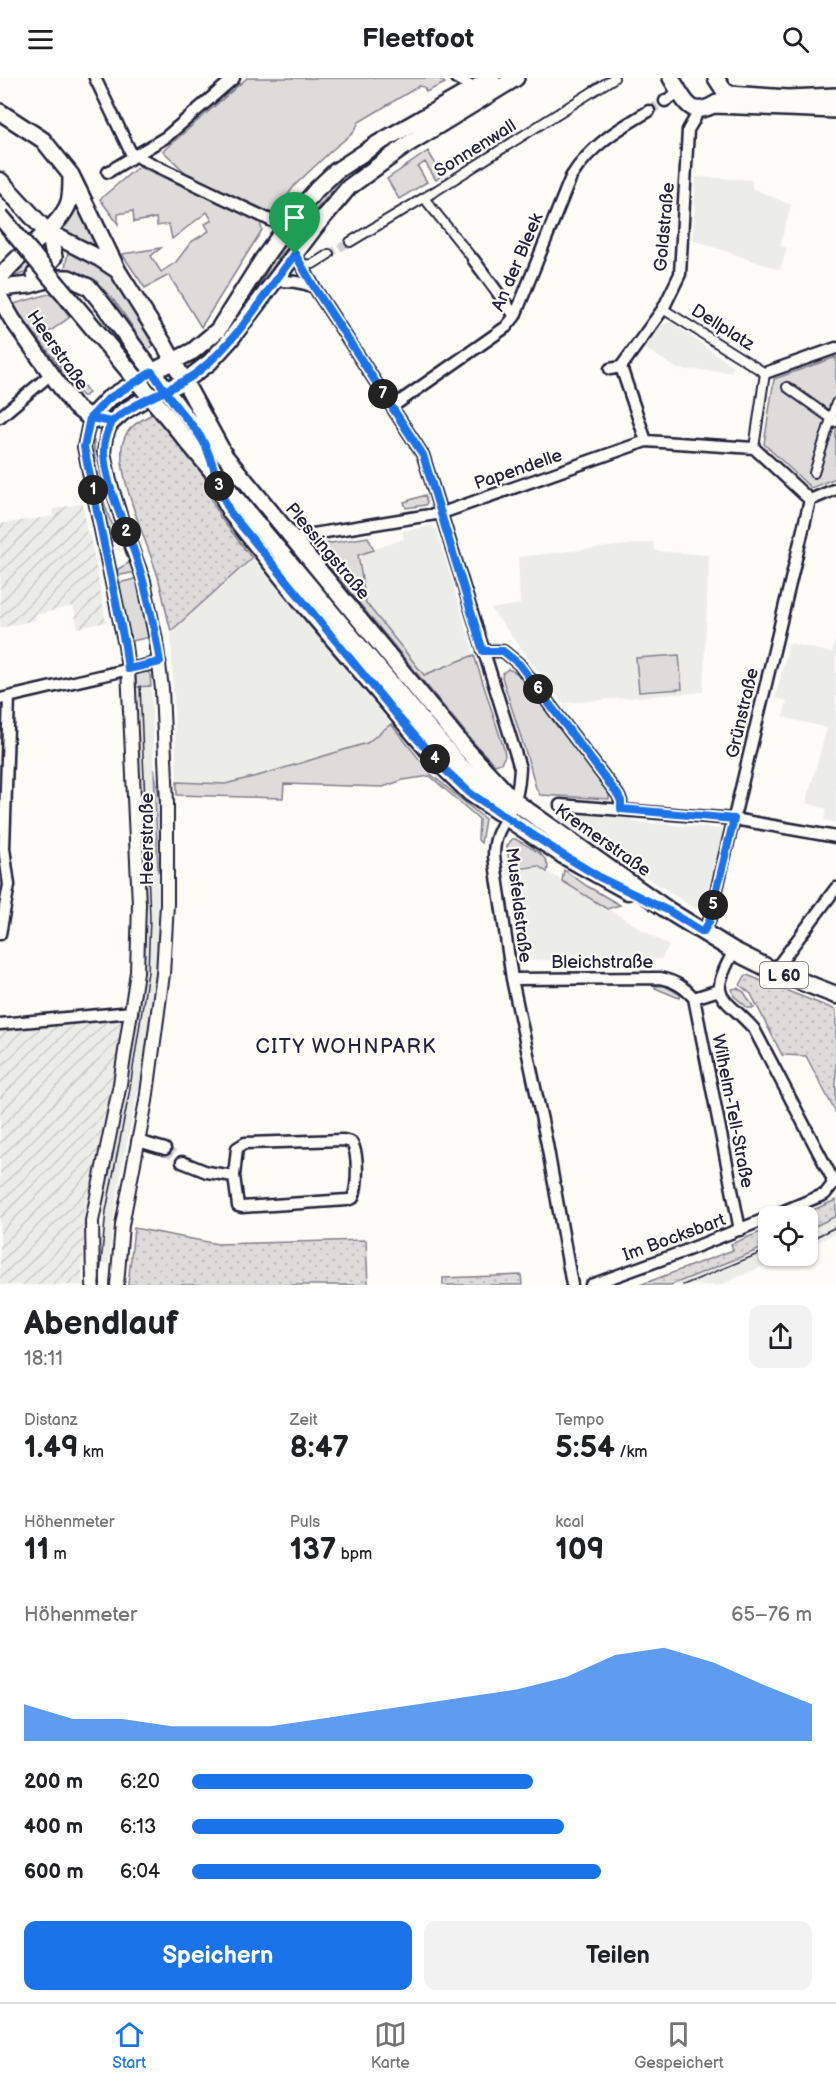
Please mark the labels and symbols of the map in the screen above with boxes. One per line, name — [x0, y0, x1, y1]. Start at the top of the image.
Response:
street label: Sonnenwall — [431, 115, 520, 182]
street label: Goldstraße — [650, 181, 679, 272]
pin — [269, 192, 320, 254]
street label: An der Bleek — [487, 210, 548, 315]
street label: Dellplatz — [687, 300, 758, 355]
street label: Heerstraße — [22, 306, 93, 394]
pin: 7 — [368, 379, 398, 409]
street label: Papendelle — [471, 445, 565, 494]
pin: 3 — [204, 471, 234, 501]
pin: 1 — [78, 475, 108, 505]
street label: Plessingstraße — [281, 499, 374, 604]
pin: 2 — [111, 517, 141, 547]
street label: Grünstraße — [722, 666, 763, 760]
pin: 6 — [523, 674, 553, 704]
pin: 4 — [420, 744, 450, 774]
street label: Heerstraße — [137, 792, 158, 885]
street label: Kremerstraße — [551, 800, 655, 881]
street label: Musfeldstraße — [501, 846, 536, 964]
pin: 5 — [698, 890, 728, 920]
street label: Bleichstraße — [551, 952, 653, 973]
road number: L 60 — [760, 962, 808, 988]
street label: Wilhelm-Tell-Straße — [707, 1032, 758, 1190]
district label: CITY WOHNPARK — [255, 1035, 437, 1059]
street label: Im Bocksbart — [620, 1209, 729, 1266]

